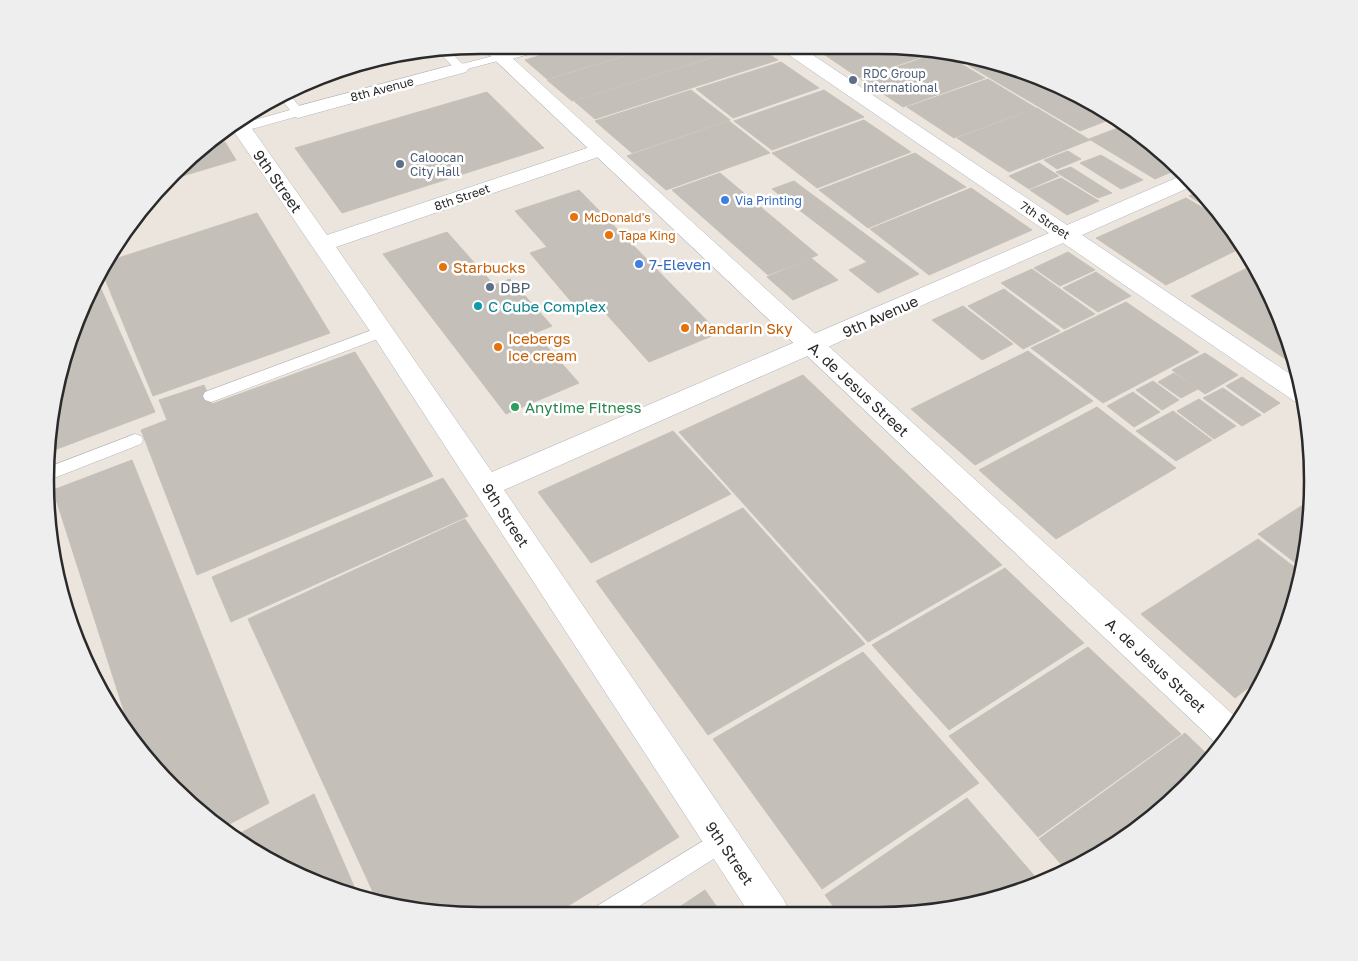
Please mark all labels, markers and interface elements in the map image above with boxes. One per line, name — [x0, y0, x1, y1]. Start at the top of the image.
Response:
place label: RDC Group International — [863, 66, 938, 95]
street label: 8th Avenue — [349, 73, 415, 105]
marker: RDC Group International — [847, 74, 859, 86]
street label: 9th Street — [250, 146, 306, 216]
place label: Caloocan City Hall — [410, 150, 464, 179]
marker: Caloocan City Hall — [394, 158, 406, 170]
street label: 8th Street — [432, 180, 492, 214]
place label: Via Printing — [735, 193, 802, 208]
marker: Via Printing — [719, 194, 731, 206]
street label: 7th Street — [1017, 198, 1073, 242]
place label: McDonald's — [584, 210, 651, 225]
marker: McDonald's — [568, 211, 580, 223]
place label: Tapa King — [619, 228, 676, 243]
marker: Tapa King — [603, 229, 615, 241]
place label: 7-Eleven — [649, 255, 711, 273]
place label: Starbucks — [453, 258, 526, 276]
marker: 7-Eleven — [633, 258, 645, 270]
marker: Starbucks — [437, 261, 449, 273]
place label: DBP — [500, 278, 531, 296]
marker: DBP — [484, 281, 496, 293]
street label: 9th Avenue — [839, 291, 921, 341]
place label: C Cube Complex — [488, 297, 606, 315]
marker: C Cube Complex — [472, 300, 484, 312]
place label: Mandarin Sky — [695, 319, 793, 337]
marker: Mandarin Sky — [679, 322, 691, 334]
place label: Icebergs ice cream — [508, 329, 577, 364]
street label: A. de Jesus Street — [805, 338, 913, 440]
marker: Icebergs ice cream — [492, 341, 504, 353]
place label: Anytime Fitness — [525, 398, 641, 416]
marker: Anytime Fitness — [509, 401, 521, 413]
street label: 9th Street — [479, 480, 533, 550]
street label: A. de Jesus Street — [1102, 614, 1210, 716]
street label: 9th Street — [702, 818, 758, 888]

